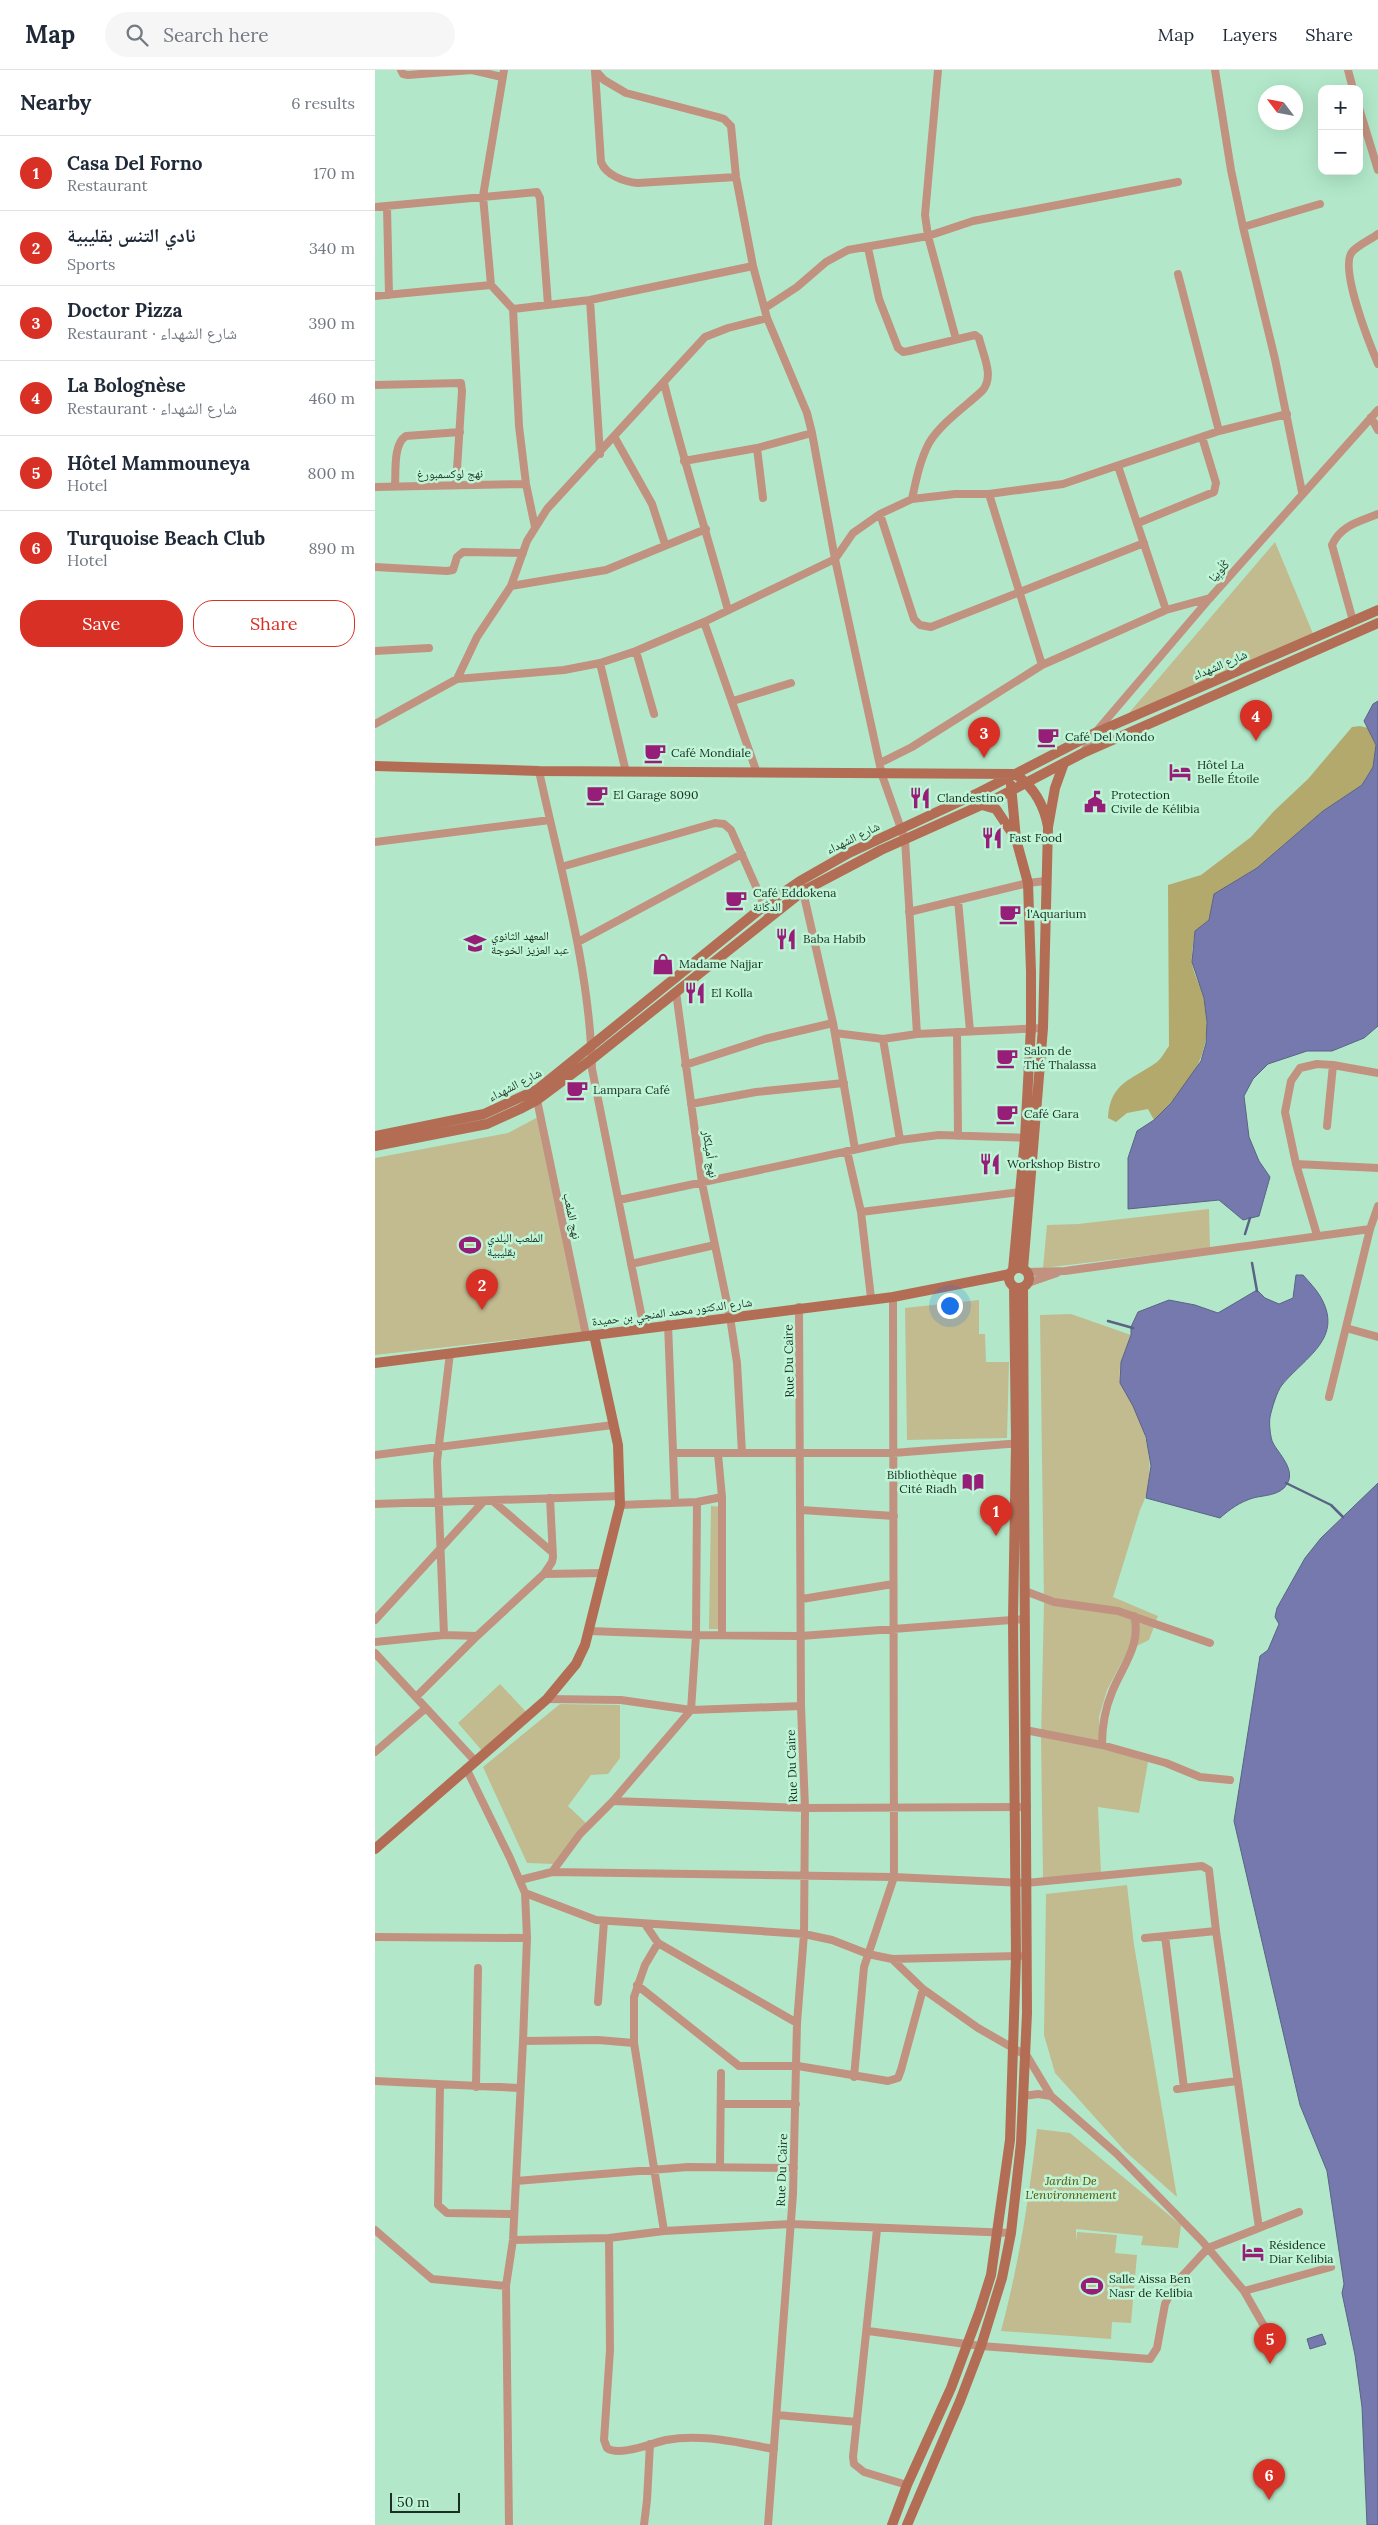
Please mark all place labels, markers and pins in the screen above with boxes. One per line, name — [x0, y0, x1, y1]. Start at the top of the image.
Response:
pin: 4 — [1240, 700, 1272, 741]
pin: 3 — [968, 717, 1000, 758]
cafe icon: Café Del Mondo — [1035, 724, 1061, 750]
place label: Café Del Mondo — [1065, 729, 1155, 744]
cafe icon: Café Mondiale — [642, 740, 668, 766]
place label: Café Mondiale — [671, 745, 751, 760]
place label: Hôtel La Belle Étoile — [1197, 757, 1260, 786]
hotel icon: Hôtel La Belle Étoile — [1167, 759, 1193, 785]
cafe icon: El Garage 8090 — [584, 782, 610, 808]
restaurant icon: Clandestino — [907, 785, 933, 811]
place label: El Garage 8090 — [613, 787, 698, 802]
place label: Protection Civile de Kélibia — [1111, 787, 1200, 816]
public building icon: Protection Civile de Kélibia — [1082, 789, 1108, 815]
place label: Clandestino — [937, 790, 1004, 805]
restaurant icon: Fast Food — [979, 825, 1005, 851]
place label: Fast Food — [1009, 830, 1062, 845]
place label: Café Eddokena الدكّانة — [753, 885, 836, 914]
cafe icon: Café Eddokena الدكّانة — [723, 887, 749, 913]
cafe icon: l'Aquarium — [997, 901, 1023, 927]
place label: l'Aquarium — [1027, 906, 1087, 921]
restaurant icon: Baba Habib — [773, 926, 799, 952]
place label: المعهد الثانوي عبد العزيز الخوجة — [491, 928, 569, 957]
school or university icon: المعهد الثانوي عبد العزيز الخوجة — [462, 930, 488, 956]
place label: Baba Habib — [803, 931, 866, 946]
shop icon: Madame Najjar — [650, 951, 676, 977]
place label: Madame Najjar — [679, 956, 764, 971]
restaurant icon: El Kolla — [682, 980, 708, 1006]
place label: El Kolla — [711, 985, 753, 1000]
place label: Salon de Thé Thalassa — [1024, 1043, 1096, 1072]
cafe icon: Salon de Thé Thalassa — [994, 1045, 1020, 1071]
cafe icon: Lampara Café — [564, 1077, 590, 1103]
place label: Lampara Café — [593, 1082, 671, 1097]
cafe icon: Café Gara — [994, 1101, 1020, 1127]
place label: Café Gara — [1024, 1106, 1079, 1121]
restaurant icon: Workshop Bistro — [977, 1151, 1003, 1177]
place label: Workshop Bistro — [1007, 1156, 1100, 1171]
place label: الملعب البلدي بقليبية — [487, 1230, 543, 1259]
sports icon: الملعب البلدي بقليبية — [457, 1232, 483, 1258]
pin: 2 — [466, 1269, 498, 1310]
place label: Bibliothèque Cité Riadh — [887, 1467, 957, 1496]
library icon: Bibliothèque Cité Riadh — [960, 1469, 986, 1495]
pin: 1 — [980, 1495, 1012, 1536]
place label: Résidence Diar Kelibia — [1269, 2237, 1334, 2266]
hotel icon: Résidence Diar Kelibia — [1240, 2239, 1266, 2265]
place label: Salle Aissa Ben Nasr de Kelibia — [1109, 2271, 1193, 2300]
sports icon: Salle Aissa Ben Nasr de Kelibia — [1079, 2273, 1105, 2299]
pin: 5 — [1254, 2323, 1286, 2364]
pin: 6 — [1253, 2459, 1285, 2500]

